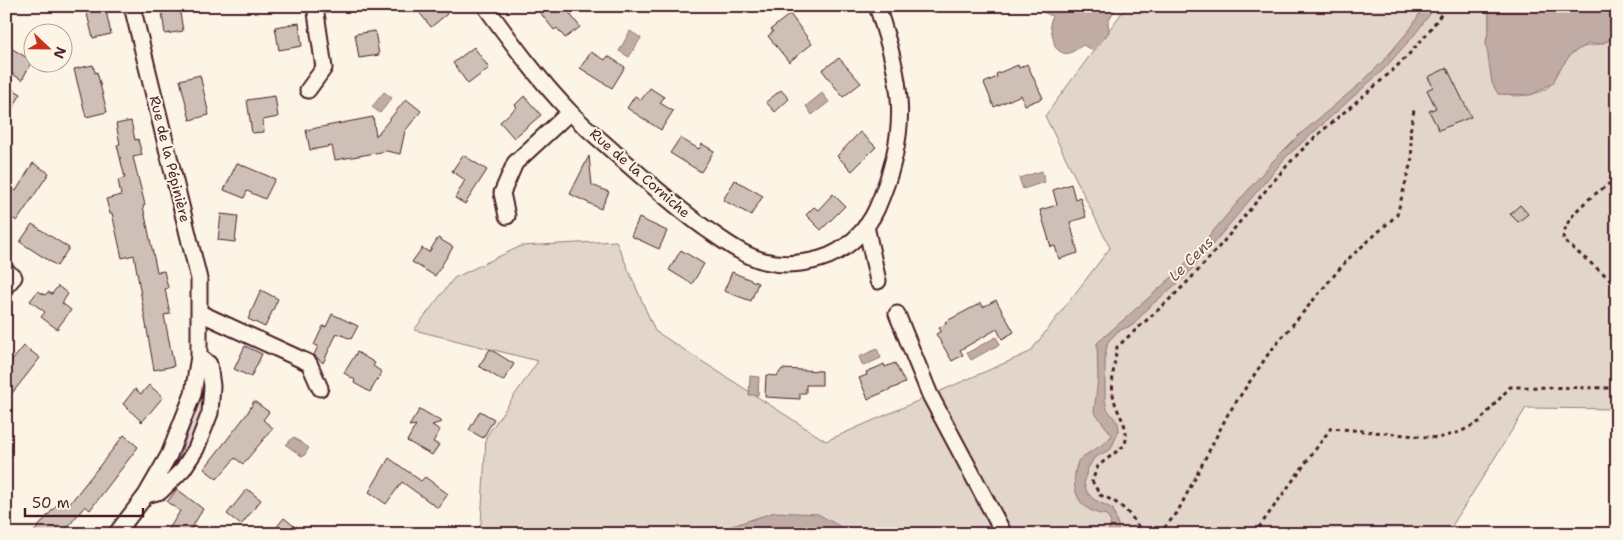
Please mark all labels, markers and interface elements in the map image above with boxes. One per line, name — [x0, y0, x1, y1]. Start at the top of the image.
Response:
north arrow — [22, 22, 72, 72]
text: N — [50, 44, 70, 61]
street label: Rue de la Pépinière — [146, 94, 194, 224]
street label: Rue de la Corniche — [586, 124, 694, 222]
water label: Le Cens — [1164, 232, 1218, 286]
scale bar — [25, 485, 142, 517]
text: 50 m — [32, 493, 70, 513]

